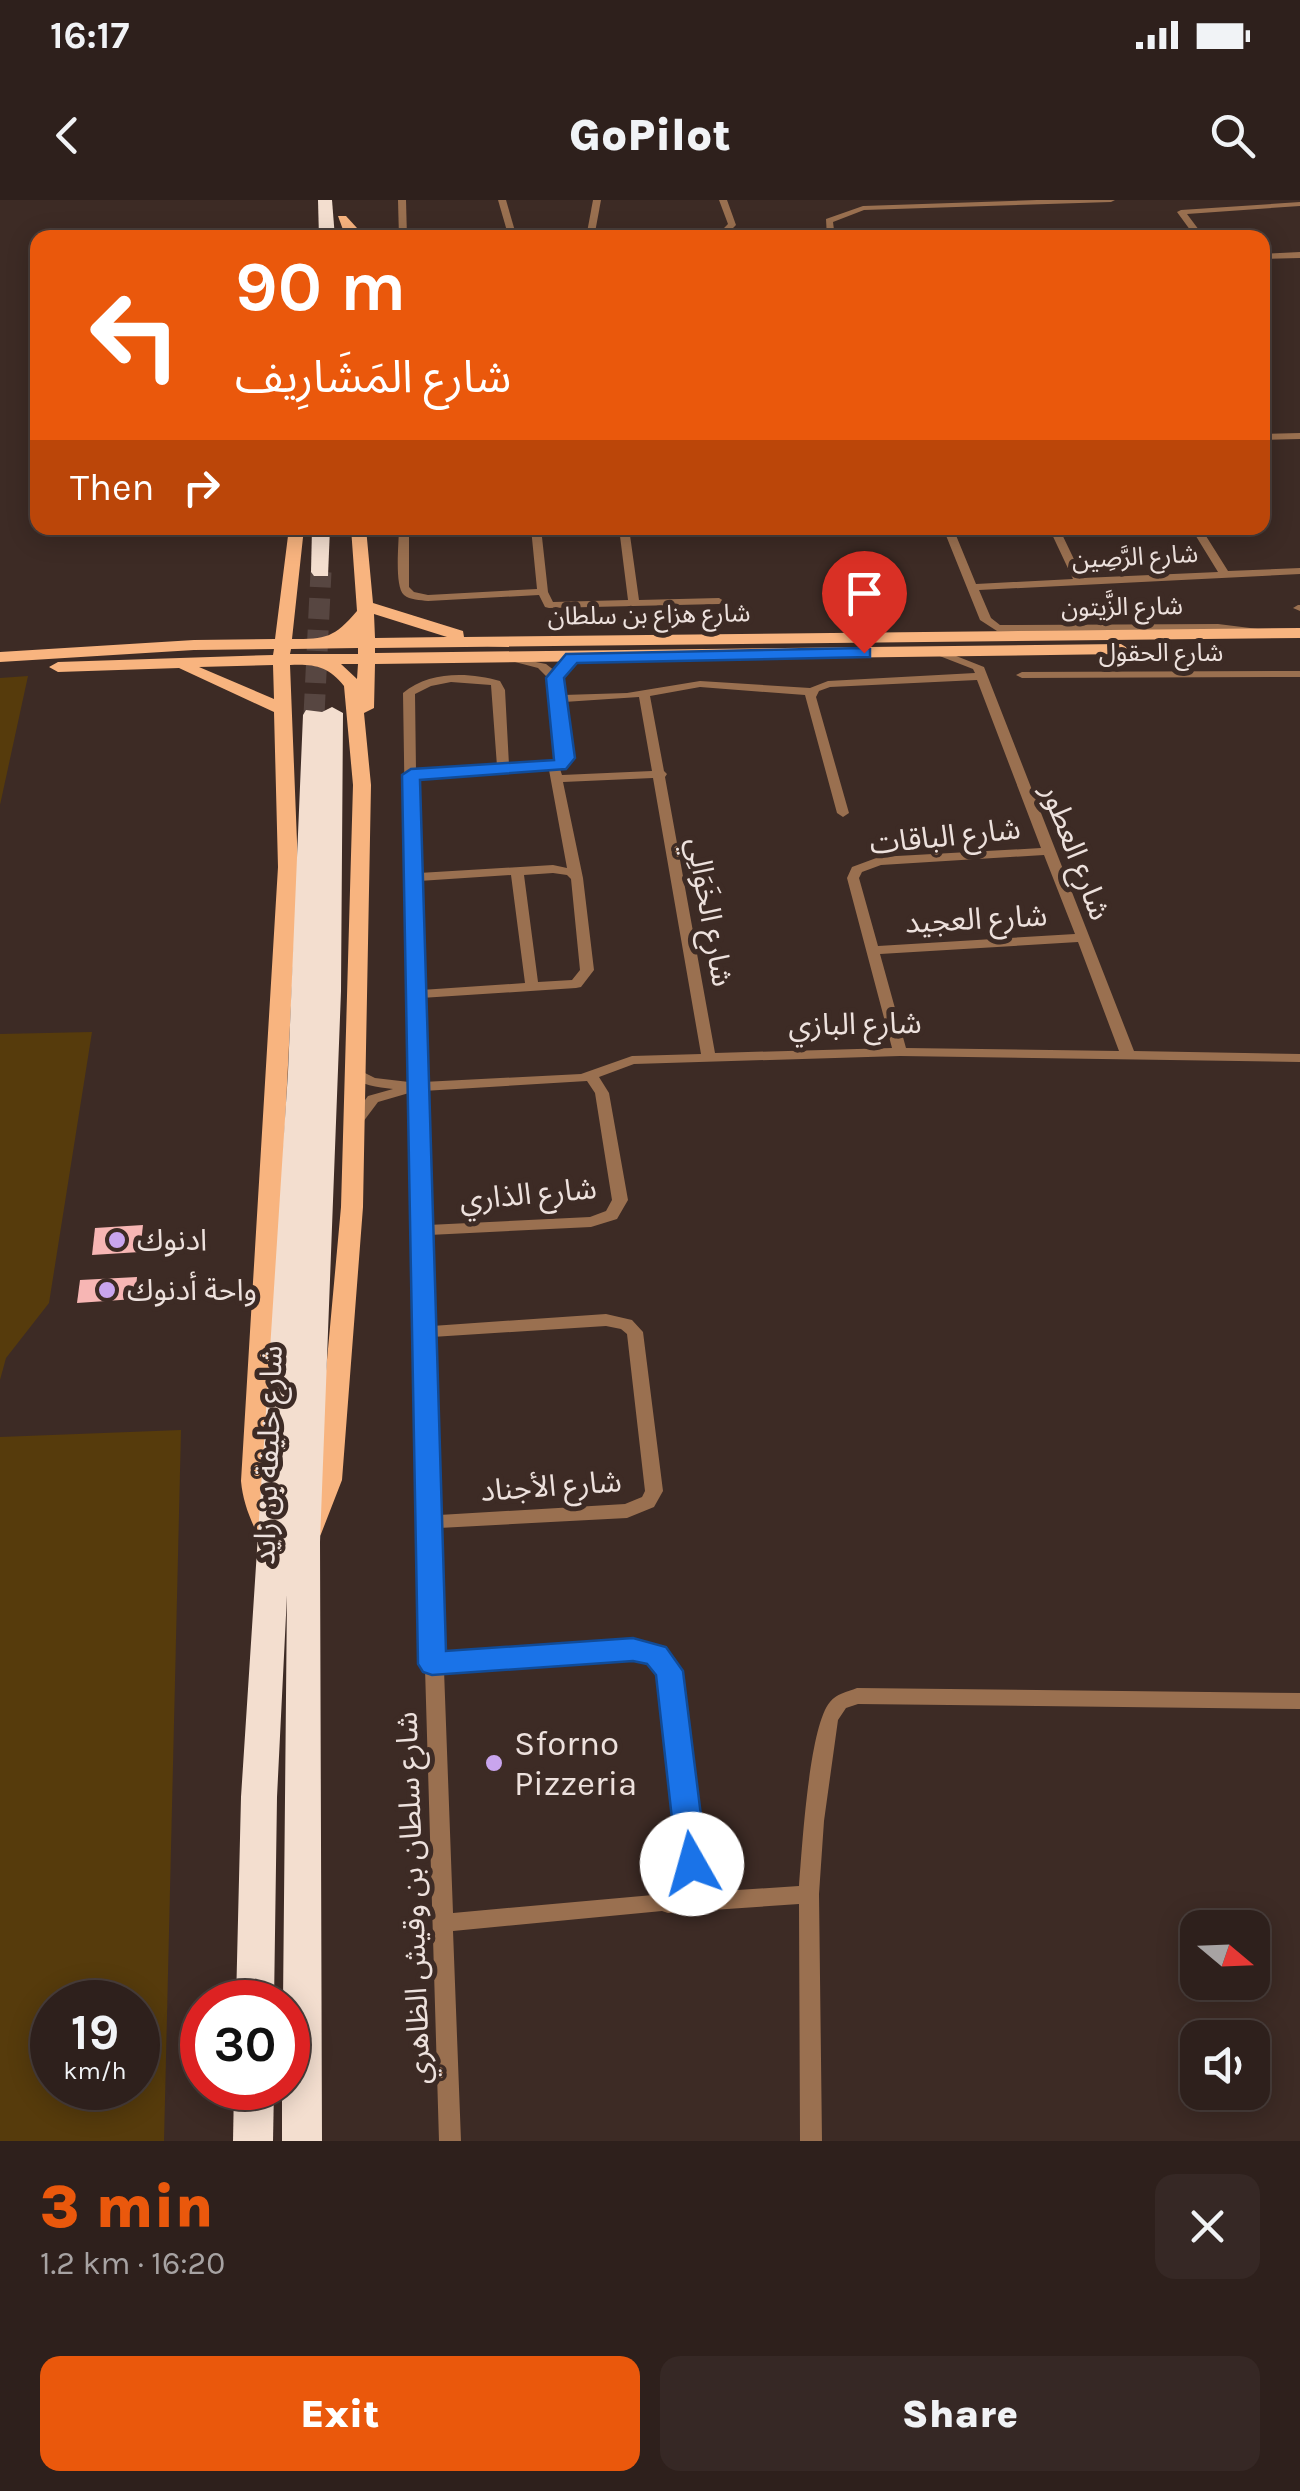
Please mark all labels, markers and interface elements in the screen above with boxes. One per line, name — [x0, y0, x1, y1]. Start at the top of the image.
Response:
text: 16:17 — [50, 13, 129, 58]
icon: back — [40, 108, 95, 163]
icon: search — [1205, 108, 1260, 163]
text: GoPilot — [569, 109, 731, 161]
text: 90 m — [235, 246, 406, 328]
icon: left — [70, 270, 200, 400]
text: شارع المَشَارِيف — [235, 351, 511, 403]
icon: right — [174, 460, 229, 515]
text: Then — [70, 465, 154, 510]
street label: شارع الرَّصِين — [1071, 539, 1199, 578]
pin — [822, 551, 907, 654]
icon: arrive — [837, 566, 892, 621]
street label: شارع الزَّيتون — [1061, 588, 1183, 626]
street label: شارع هزاع بن سلطان — [547, 598, 751, 635]
street label: شارع الحقول — [1099, 638, 1223, 671]
street label: شارع العطور — [1030, 778, 1118, 926]
street label: شارع الباقات — [868, 810, 1023, 866]
street label: شارع الخَوَالِي — [674, 835, 741, 990]
street label: شارع العجيد — [904, 897, 1048, 945]
street label: شارع البازي — [788, 1005, 922, 1048]
street label: شارع الذاري — [458, 1170, 598, 1223]
place label: ادنوك — [137, 1222, 207, 1258]
marker: ادنوك — [106, 1229, 128, 1251]
place label: واحة أدنوك — [127, 1271, 257, 1308]
marker: واحة أدنوك — [96, 1279, 118, 1301]
street label: شارع خليفة بن زايد — [246, 1345, 294, 1565]
street label: شارع الأجناد — [479, 1463, 623, 1513]
street label: شارع سلطان بن وقيش الظاهري — [389, 1711, 442, 2085]
place label: Sforno Pizzeria — [514, 1723, 637, 1804]
marker: Sforno Pizzeria — [483, 1752, 505, 1774]
position arrow — [640, 1812, 744, 1916]
north arrow — [1180, 1910, 1270, 2000]
map controls — [1180, 1910, 1270, 2110]
speed limit sign: 30 — [180, 1980, 310, 2110]
text: 19 — [71, 2003, 119, 2062]
button: sound — [1180, 2020, 1270, 2110]
text: km/h — [63, 2056, 127, 2085]
text: 3 min — [40, 2172, 213, 2242]
button: close — [1155, 2174, 1260, 2279]
text: 1.2 km · 16:20 — [40, 2245, 225, 2282]
button: Exit — [40, 2356, 640, 2471]
button: Share — [660, 2356, 1260, 2471]

